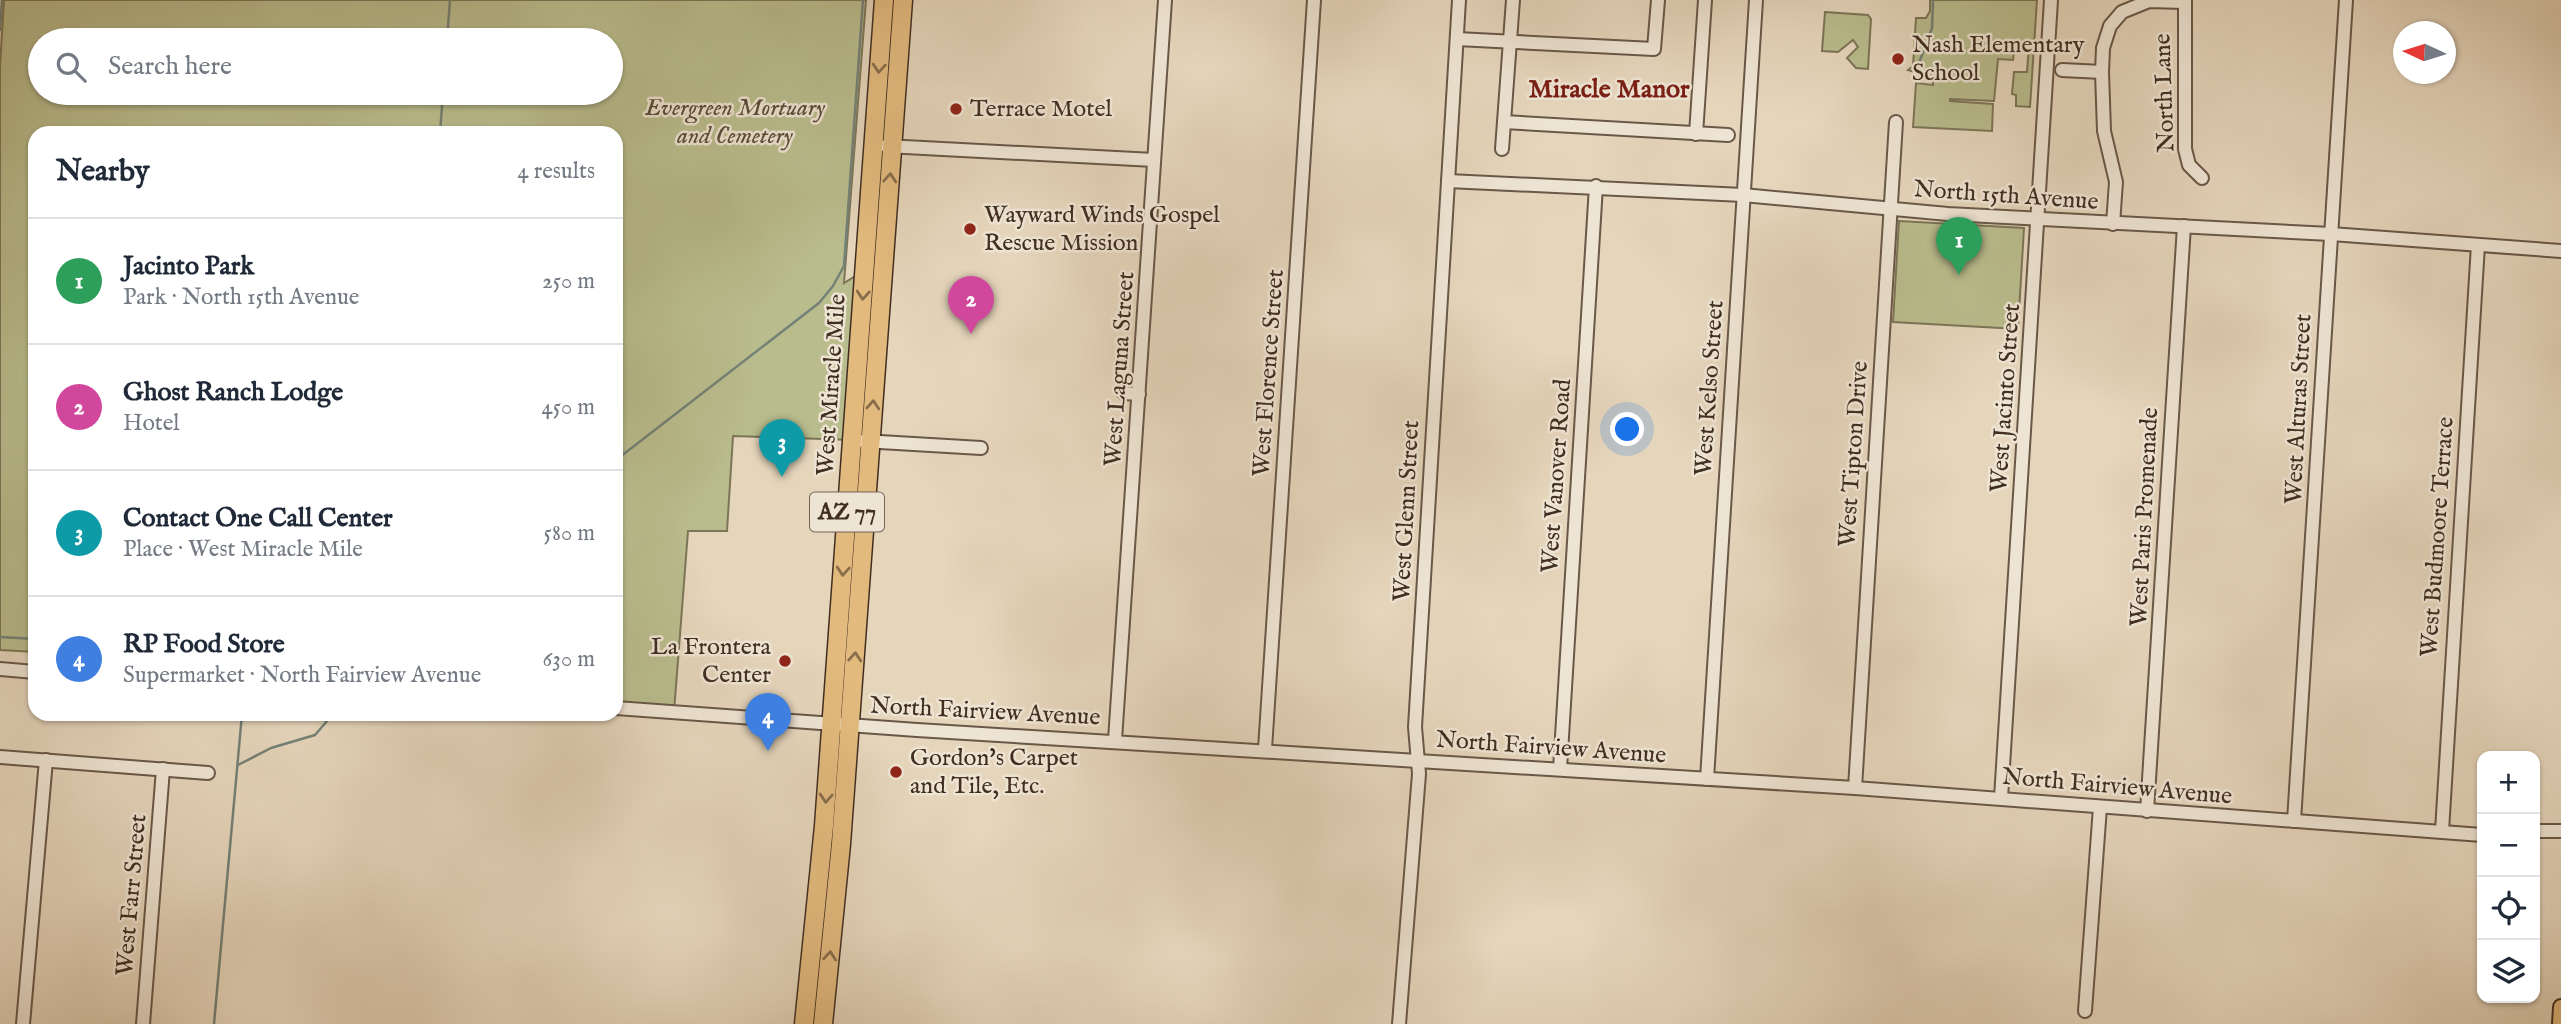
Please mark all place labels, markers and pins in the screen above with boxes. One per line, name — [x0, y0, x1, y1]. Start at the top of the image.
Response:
place label: Nash Elementary School — [1912, 30, 2085, 89]
marker: Nash Elementary School — [1890, 51, 1906, 67]
place label: Terrace Motel — [970, 94, 1112, 125]
marker: Terrace Motel — [948, 101, 964, 117]
place label: Wayward Winds Gospel Rescue Mission — [984, 200, 1220, 259]
pin: 1 — [1936, 217, 1982, 275]
marker: Wayward Winds Gospel Rescue Mission — [962, 221, 978, 237]
pin: 2 — [948, 276, 994, 334]
pin: 3 — [759, 419, 805, 477]
place label: La Frontera Center — [651, 632, 772, 691]
marker: La Frontera Center — [777, 653, 793, 669]
pin: 4 — [745, 693, 791, 751]
place label: Gordon's Carpet and Tile, Etc. — [910, 743, 1078, 802]
marker: Gordon's Carpet and Tile, Etc. — [888, 764, 904, 780]

